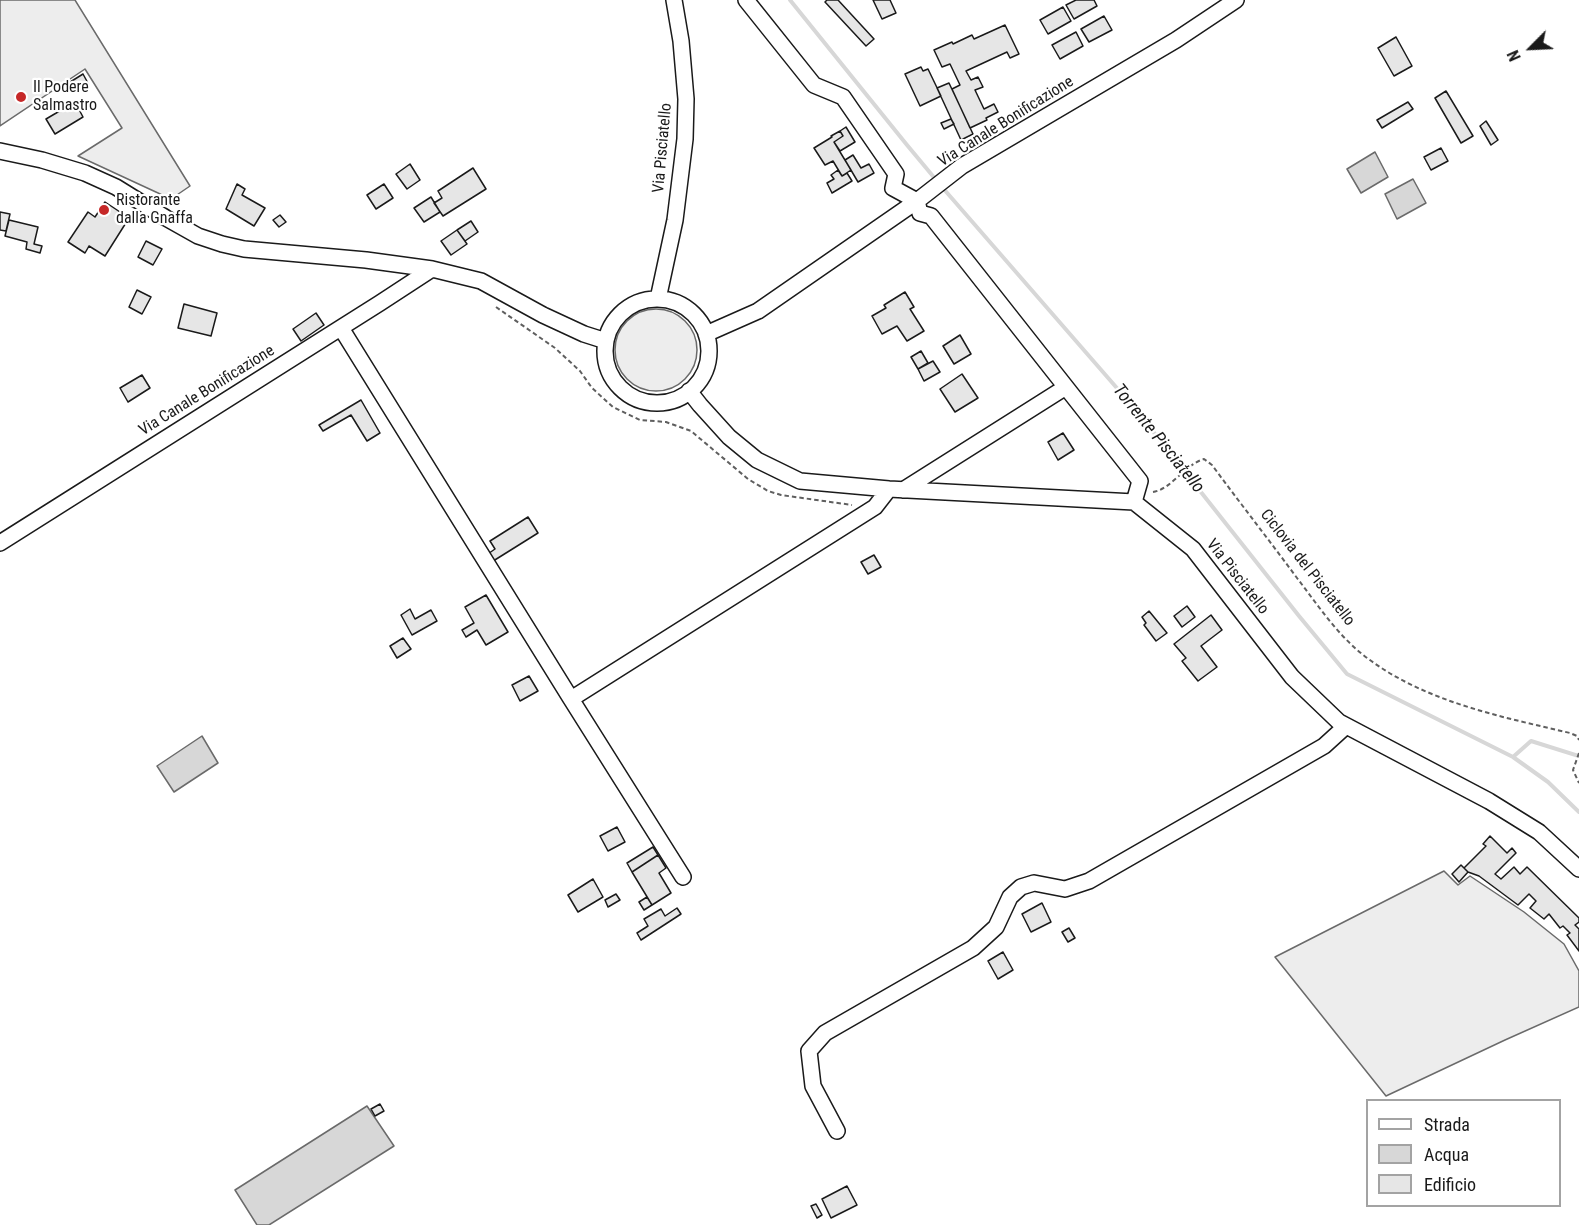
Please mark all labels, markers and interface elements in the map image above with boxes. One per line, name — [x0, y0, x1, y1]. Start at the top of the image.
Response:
north arrow — [1501, 18, 1561, 78]
text: N — [1503, 47, 1525, 64]
street label: Via Canale Bonificazione — [935, 73, 1077, 171]
place label: Il Podere Salmastro — [33, 78, 97, 116]
marker: Il Podere Salmastro — [14, 90, 28, 104]
street label: Via Pisciatello — [650, 102, 676, 194]
place label: Ristorante dalla Gnaffa — [116, 191, 193, 229]
marker: Ristorante dalla Gnaffa — [97, 203, 111, 217]
street label: Via Canale Bonificazione — [136, 342, 278, 440]
water label: Torrente Pisciatello — [1108, 380, 1208, 498]
street label: Ciclovia del Pisciatello — [1256, 506, 1358, 630]
street label: Via Pisciatello — [1202, 536, 1272, 618]
legend — [1366, 1099, 1561, 1207]
text: Strada — [1424, 1114, 1470, 1135]
text: Acqua — [1424, 1144, 1469, 1165]
text: Edificio — [1424, 1174, 1476, 1195]

